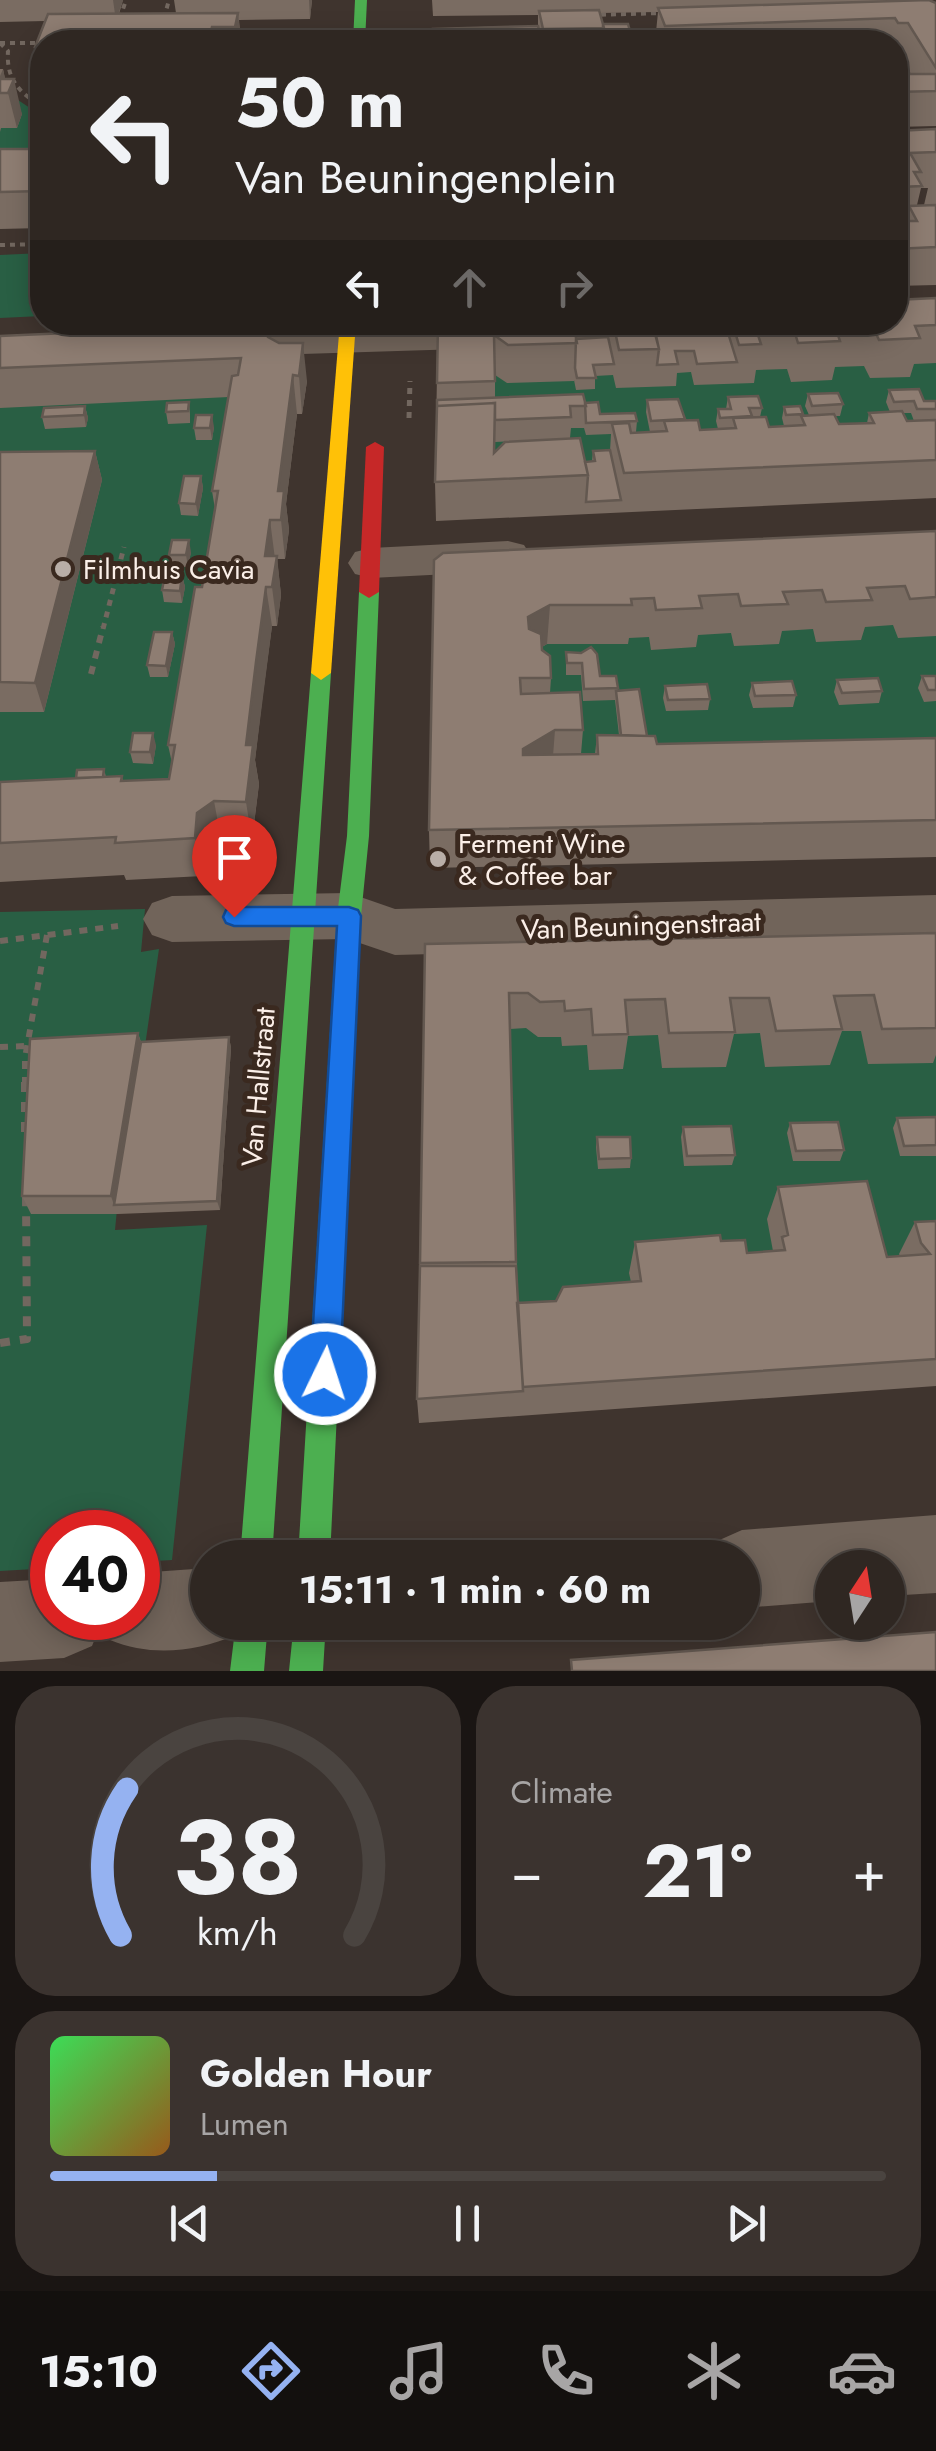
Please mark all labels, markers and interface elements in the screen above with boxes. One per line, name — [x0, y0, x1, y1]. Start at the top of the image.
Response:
text: 50 m — [235, 52, 405, 153]
icon: left — [70, 70, 200, 200]
text: Van Beuningenplein — [235, 145, 617, 210]
icon: left — [337, 260, 392, 315]
icon: ahead — [442, 260, 497, 315]
icon: right — [547, 260, 602, 315]
place label: Filmhuis Cavia — [83, 549, 255, 590]
marker: Filmhuis Cavia — [52, 558, 74, 580]
pin — [192, 815, 277, 918]
place label: Ferment Wine & Coffee bar — [458, 823, 625, 896]
icon: arrive — [207, 830, 262, 885]
marker: Ferment Wine & Coffee bar — [427, 848, 449, 870]
street label: Van Beuningenstraat — [520, 901, 762, 950]
street label: Van Hallstraat — [231, 1005, 286, 1168]
position arrow — [273, 1322, 377, 1426]
speed limit sign: 40 — [30, 1510, 160, 1640]
north arrow — [815, 1550, 905, 1640]
map controls — [815, 1550, 905, 1640]
text: 15:11 · 1 min · 60 m — [299, 1562, 651, 1617]
text: Climate — [511, 1769, 613, 1815]
text: 38 — [173, 1782, 303, 1932]
text: 21° — [643, 1817, 752, 1925]
text: − — [511, 1832, 543, 1912]
text: + — [852, 1832, 886, 1912]
text: km/h — [197, 1907, 278, 1958]
text: Golden Hour — [200, 2046, 432, 2101]
text: Lumen — [200, 2101, 289, 2147]
icon: previous — [162, 2196, 217, 2251]
icon: pause — [440, 2196, 495, 2251]
icon: next — [719, 2196, 774, 2251]
icon: directions — [236, 2336, 306, 2406]
icon: music — [384, 2336, 454, 2406]
icon: phone — [531, 2336, 601, 2406]
icon: climate — [679, 2336, 749, 2406]
icon: car — [827, 2336, 897, 2406]
text: 15:10 — [39, 2339, 158, 2404]

